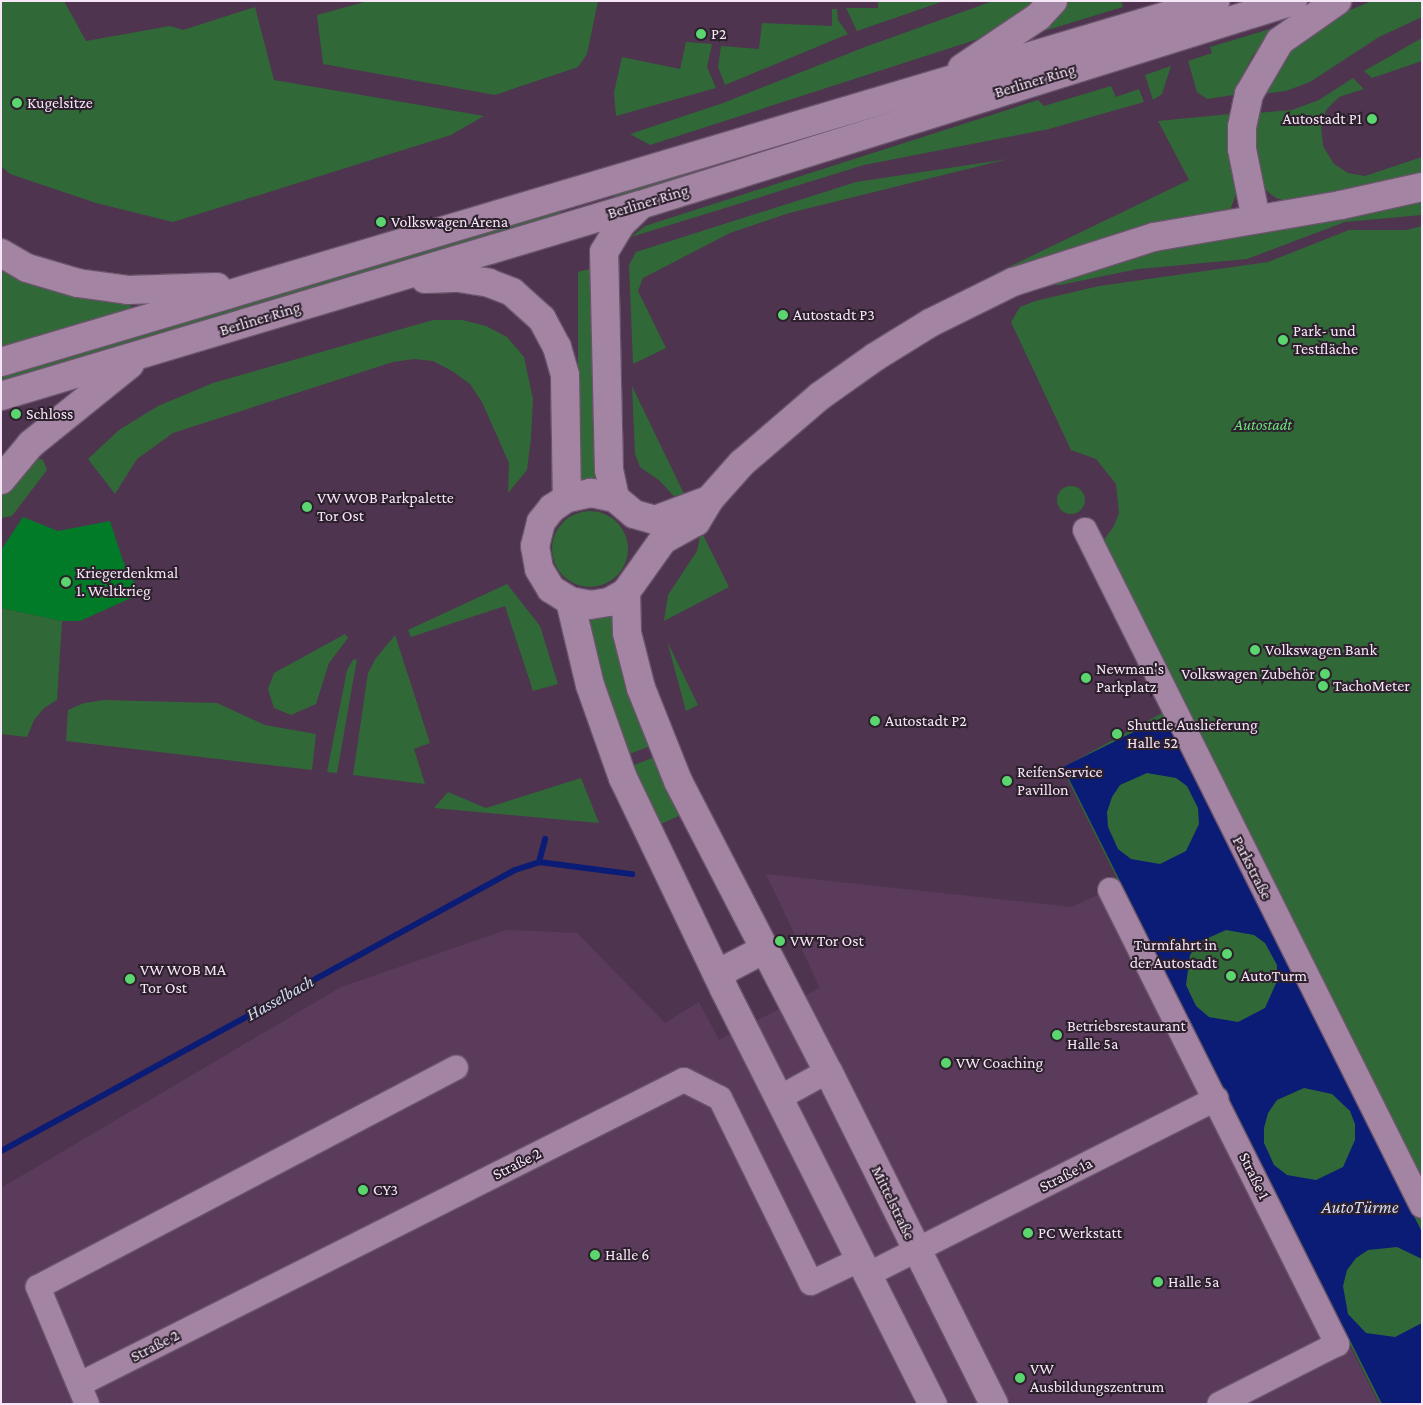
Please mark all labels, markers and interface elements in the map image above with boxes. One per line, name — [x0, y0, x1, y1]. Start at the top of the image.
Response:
place label: P2 — [711, 24, 727, 44]
marker: P2 — [695, 28, 707, 40]
street label: Berliner Ring — [992, 60, 1078, 102]
place label: Kugelsitze — [27, 93, 93, 113]
marker: Kugelsitze — [11, 97, 23, 109]
place label: Autostadt P1 — [1282, 109, 1362, 129]
marker: Autostadt P1 — [1366, 113, 1378, 125]
street label: Berliner Ring — [605, 181, 691, 223]
place label: Volkswagen Arena — [391, 212, 508, 232]
marker: Volkswagen Arena — [375, 216, 387, 228]
street label: Berliner Ring — [217, 298, 303, 340]
place label: Autostadt P3 — [793, 305, 875, 325]
marker: Autostadt P3 — [777, 309, 789, 321]
place label: Park- und Testfläche — [1293, 321, 1358, 359]
marker: Park- und Testfläche — [1277, 334, 1289, 346]
place label: Schloss — [26, 404, 73, 424]
marker: Schloss — [10, 408, 22, 420]
park label: Autostadt — [1234, 415, 1292, 435]
place label: VW WOB Parkpalette Tor Ost — [317, 488, 454, 526]
marker: VW WOB Parkpalette Tor Ost — [301, 501, 313, 513]
place label: Kriegerdenkmal 1. Weltkrieg — [76, 563, 178, 601]
marker: Kriegerdenkmal 1. Weltkrieg — [60, 576, 72, 588]
place label: Volkswagen Bank — [1265, 640, 1377, 660]
marker: Volkswagen Bank — [1249, 644, 1261, 656]
place label: Newman's Parkplatz — [1096, 659, 1164, 697]
place label: Volkswagen Zubehör — [1181, 664, 1315, 684]
marker: Volkswagen Zubehör — [1319, 668, 1331, 680]
marker: Newman's Parkplatz — [1080, 672, 1092, 684]
place label: TachoMeter — [1333, 676, 1410, 696]
marker: TachoMeter — [1317, 680, 1329, 692]
place label: Autostadt P2 — [885, 711, 967, 731]
marker: Autostadt P2 — [869, 715, 881, 727]
place label: Shuttle Auslieferung Halle 52 — [1127, 715, 1258, 753]
marker: Shuttle Auslieferung Halle 52 — [1111, 728, 1123, 740]
place label: ReifenService Pavillon — [1017, 762, 1103, 800]
marker: ReifenService Pavillon — [1001, 775, 1013, 787]
street label: Parkstraße — [1228, 833, 1276, 903]
place label: VW Tor Ost — [790, 931, 864, 951]
marker: VW Tor Ost — [774, 935, 786, 947]
place label: Turmfahrt in der Autostadt — [1130, 935, 1217, 973]
marker: Turmfahrt in der Autostadt — [1221, 948, 1233, 960]
place label: VW WOB MA Tor Ost — [140, 960, 226, 998]
place label: AutoTurm — [1241, 966, 1307, 986]
marker: AutoTurm — [1225, 970, 1237, 982]
water label: Hasselbach — [242, 971, 318, 1025]
marker: VW WOB MA Tor Ost — [124, 973, 136, 985]
place label: Betriebsrestaurant Halle 5a — [1067, 1016, 1186, 1054]
marker: Betriebsrestaurant Halle 5a — [1051, 1029, 1063, 1041]
place label: VW Coaching — [956, 1053, 1043, 1073]
marker: VW Coaching — [940, 1057, 952, 1069]
street label: Straße 2 — [489, 1144, 545, 1184]
street label: Straße 1 — [1234, 1149, 1274, 1203]
street label: Straße 1a — [1036, 1153, 1096, 1197]
street label: Mittelstraße — [867, 1163, 919, 1243]
place label: CY3 — [373, 1180, 398, 1200]
marker: CY3 — [357, 1184, 369, 1196]
water label: AutoTürme — [1321, 1196, 1399, 1218]
place label: PC Werkstatt — [1038, 1223, 1122, 1243]
marker: PC Werkstatt — [1022, 1227, 1034, 1239]
place label: Halle 6 — [605, 1245, 649, 1265]
marker: Halle 6 — [589, 1249, 601, 1261]
place label: Halle 5a — [1168, 1272, 1219, 1292]
marker: Halle 5a — [1152, 1276, 1164, 1288]
street label: Straße 2 — [127, 1326, 183, 1366]
place label: VW Ausbildungszentrum — [1030, 1359, 1164, 1397]
marker: VW Ausbildungszentrum — [1014, 1372, 1026, 1384]

